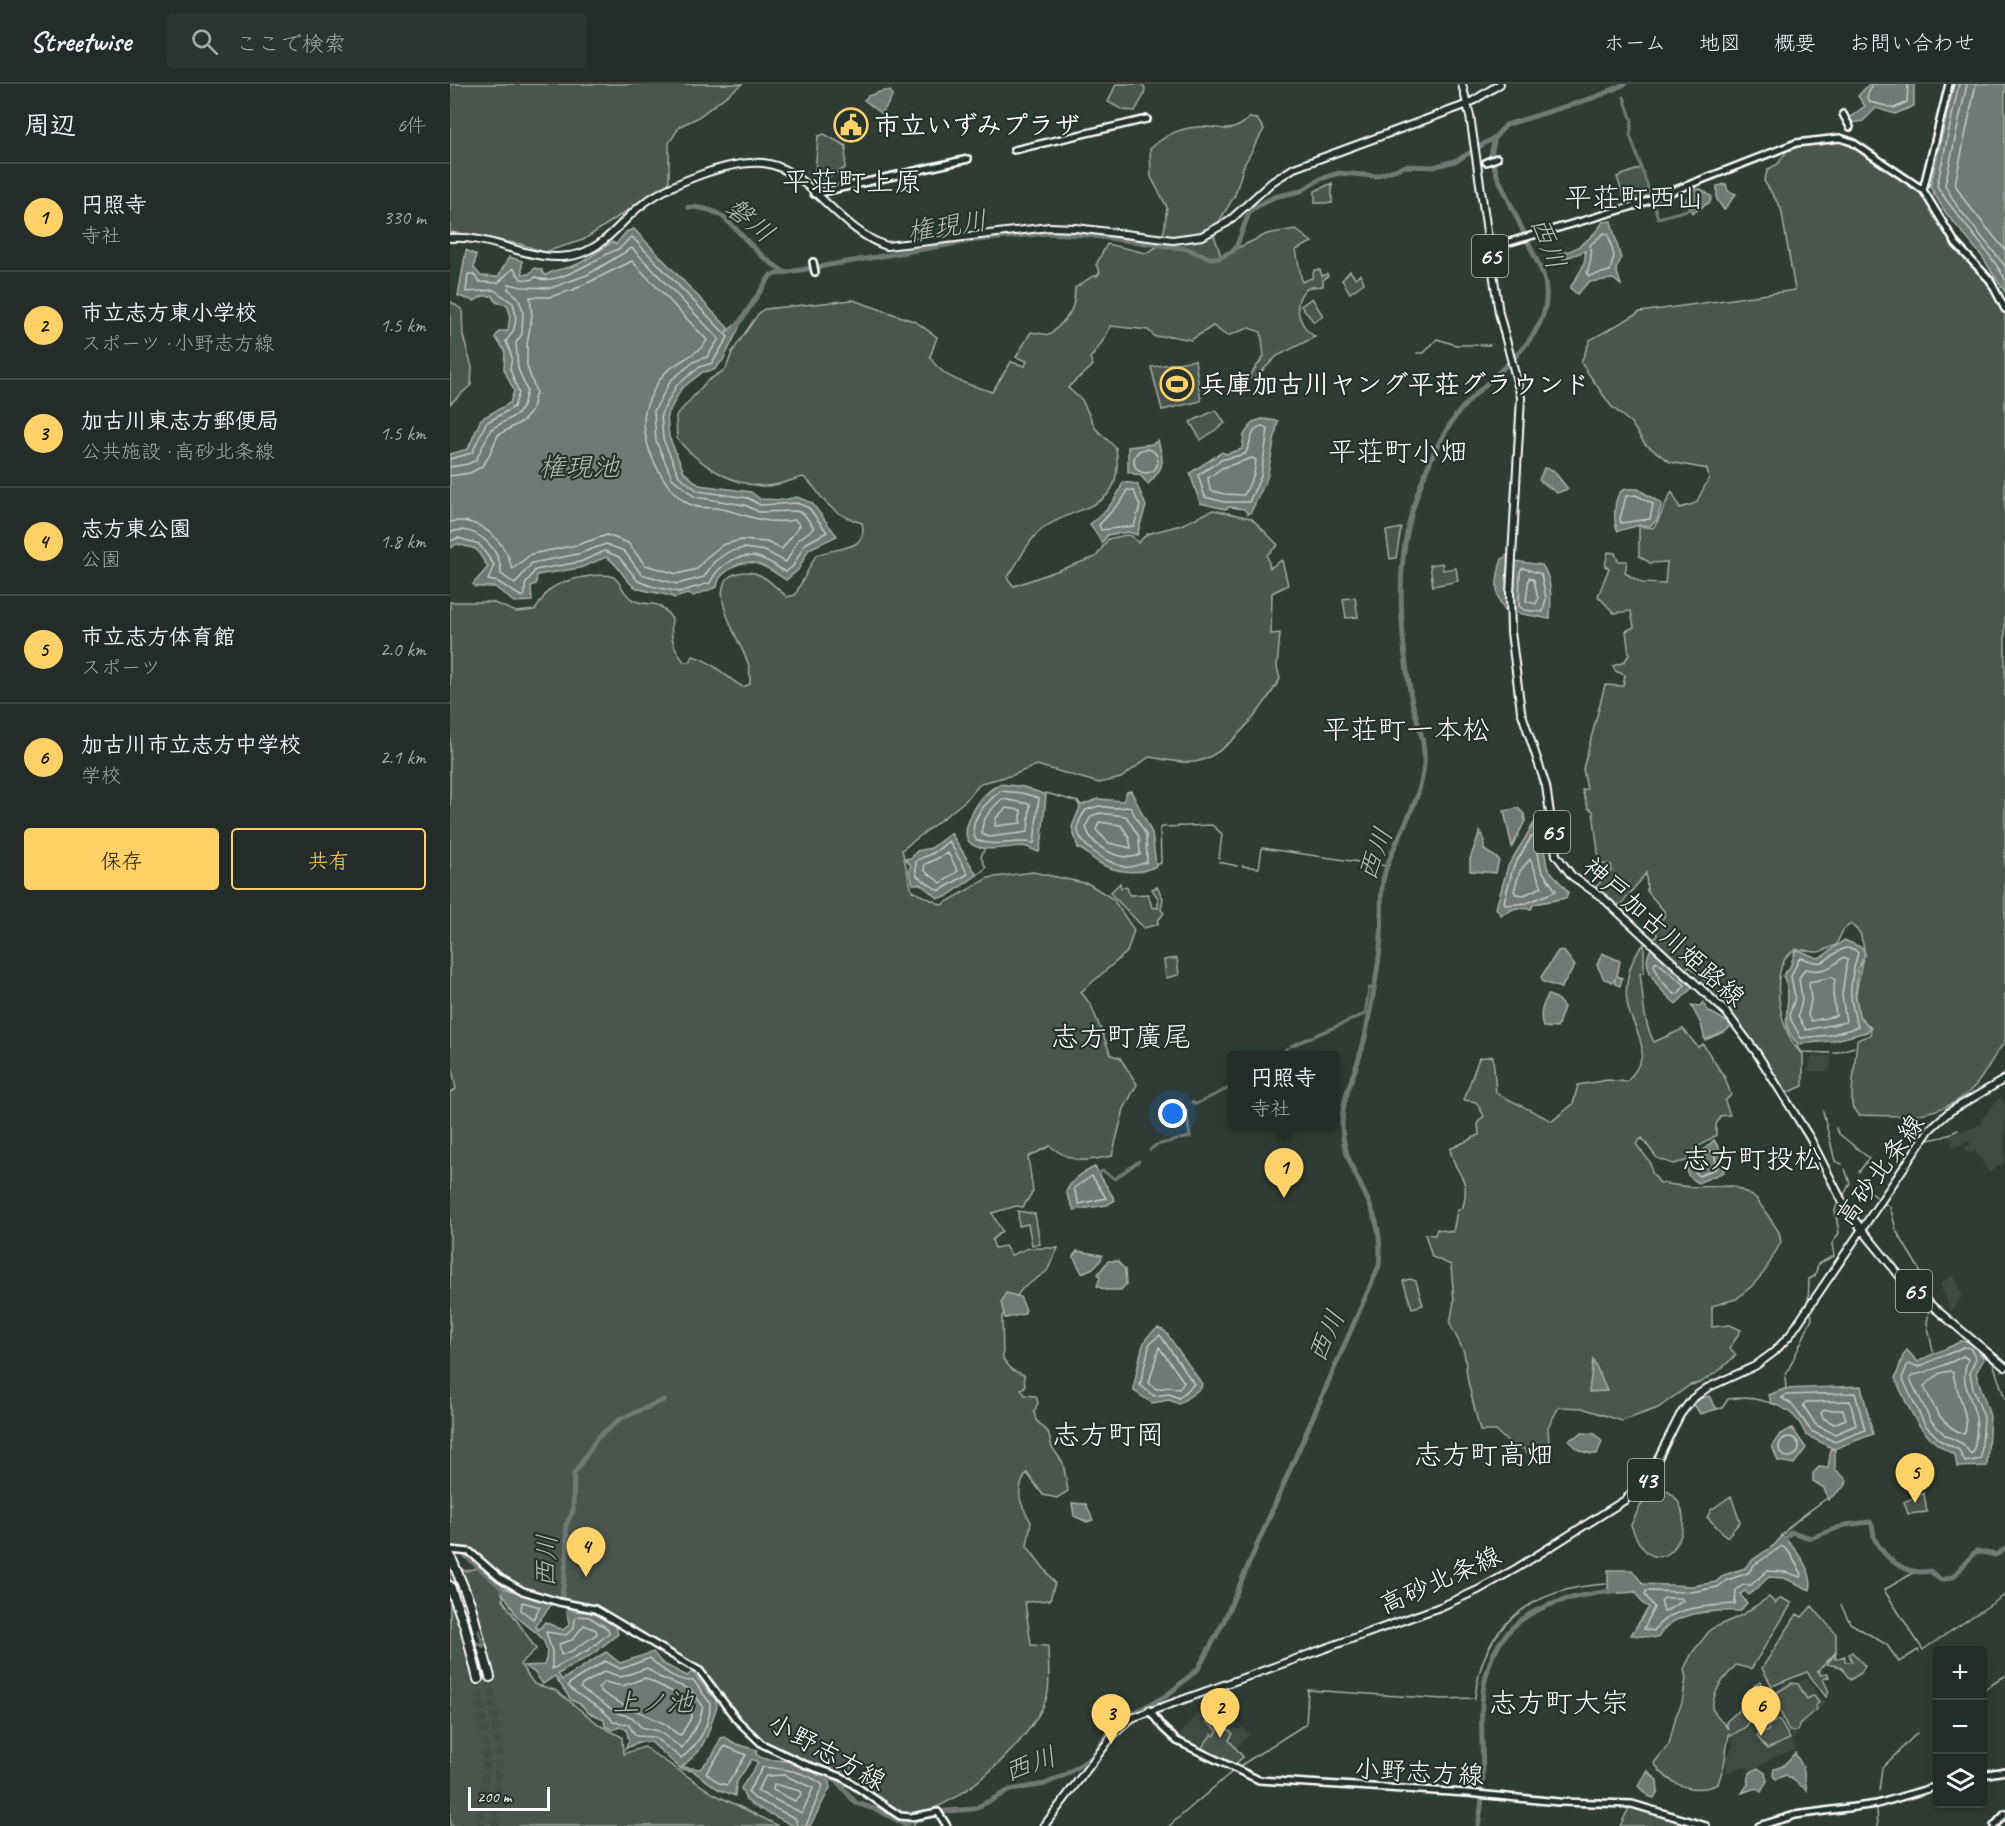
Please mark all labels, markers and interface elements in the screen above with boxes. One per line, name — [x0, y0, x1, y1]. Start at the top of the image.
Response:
search box — [167, 14, 587, 68]
text: Streetwise — [30, 24, 131, 59]
icon: search — [188, 25, 221, 58]
text: ここで検索 — [236, 30, 346, 58]
text: ホーム — [1604, 30, 1666, 56]
text: 地図 — [1699, 30, 1741, 56]
text: 概要 — [1774, 30, 1816, 56]
text: お問い合わせ — [1849, 30, 1975, 56]
public building icon: 市立いずみプラザ — [833, 107, 869, 143]
text: 周辺 — [24, 109, 76, 142]
place label: 市立いずみプラザ — [874, 109, 1080, 142]
text: 6件 — [397, 113, 426, 138]
district label: 平荘町上原 — [782, 164, 922, 199]
district label: 平荘町西山 — [1564, 180, 1704, 215]
water label: 磐川 — [718, 190, 782, 250]
text: 円照寺 — [81, 191, 147, 219]
water label: 権現川 — [904, 203, 990, 249]
text: 1 — [39, 205, 48, 230]
text: 330 m — [383, 205, 426, 230]
water label: 西川 — [1522, 212, 1574, 274]
text: 寺社 — [81, 223, 121, 248]
road number: 65 — [1472, 235, 1508, 277]
text: 市立志方東小学校 — [81, 299, 257, 327]
text: 2 — [39, 313, 48, 338]
text: 1.5 km — [380, 313, 426, 338]
text: スポーツ · 小野志方線 — [81, 331, 274, 356]
sports icon: 兵庫加古川ヤング平荘グラウンド — [1159, 366, 1195, 402]
place label: 兵庫加古川ヤング平荘グラウンド — [1200, 368, 1590, 401]
text: 加古川東志方郵便局 — [81, 407, 279, 435]
text: 3 — [39, 421, 48, 446]
text: 1.5 km — [380, 421, 426, 446]
district label: 平荘町小畑 — [1328, 434, 1468, 469]
text: 公共施設 · 高砂北条線 — [81, 439, 274, 464]
water label: 権現池 — [539, 450, 620, 484]
text: 志方東公園 — [81, 515, 191, 543]
text: 4 — [39, 529, 48, 554]
text: 1.8 km — [380, 529, 426, 554]
text: 公園 — [81, 547, 121, 572]
text: 市立志方体育館 — [81, 623, 235, 651]
text: 5 — [39, 637, 48, 662]
text: 2.0 km — [380, 637, 426, 662]
text: スポーツ — [81, 655, 161, 680]
district label: 平荘町一本松 — [1322, 712, 1490, 747]
text: 加古川市立志方中学校 — [81, 731, 301, 759]
text: 6 — [39, 745, 48, 770]
text: 2.1 km — [380, 745, 426, 770]
text: 学校 — [81, 763, 121, 788]
road number: 65 — [1534, 811, 1570, 853]
water label: 西川 — [1350, 823, 1400, 885]
button: 保存 — [24, 828, 219, 890]
button: 共有 — [231, 828, 426, 890]
street label: 神戸加古川姫路線 — [1576, 850, 1752, 1014]
district label: 志方町廣尾 — [1051, 1019, 1191, 1054]
popup — [1228, 1051, 1339, 1129]
text: 円照寺 — [1250, 1064, 1317, 1092]
text: 寺社 — [1250, 1096, 1290, 1121]
your location — [1158, 1099, 1187, 1128]
street label: 高砂北条線 — [1828, 1108, 1932, 1232]
district label: 志方町投松 — [1682, 1141, 1822, 1176]
pin: 1 — [1264, 1148, 1304, 1198]
road number: 65 — [1896, 1270, 1932, 1312]
water label: 西川 — [1299, 1304, 1353, 1368]
district label: 志方町岡 — [1052, 1417, 1164, 1452]
district label: 志方町高畑 — [1414, 1437, 1554, 1472]
pin: 5 — [1896, 1454, 1934, 1503]
road number: 43 — [1628, 1459, 1664, 1501]
pin: 4 — [566, 1528, 606, 1577]
water label: 西川 — [528, 1533, 564, 1589]
street label: 高砂北条線 — [1374, 1538, 1506, 1622]
one-way arrow — [476, 1630, 488, 1649]
map controls — [1933, 1646, 1987, 1808]
button: + — [1933, 1646, 1987, 1700]
water label: 上ノ池 — [613, 1685, 694, 1719]
district label: 志方町大宗 — [1489, 1685, 1629, 1720]
pin: 6 — [1742, 1686, 1780, 1736]
pin: 2 — [1200, 1688, 1240, 1738]
pin: 3 — [1092, 1694, 1130, 1744]
button: − — [1933, 1700, 1987, 1754]
street label: 小野志方線 — [762, 1706, 892, 1798]
water label: 西川 — [999, 1739, 1061, 1789]
street label: 小野志方線 — [1353, 1752, 1485, 1792]
button: layers — [1933, 1754, 1987, 1808]
scale bar — [468, 1784, 550, 1812]
text: 200 m — [477, 1787, 511, 1807]

